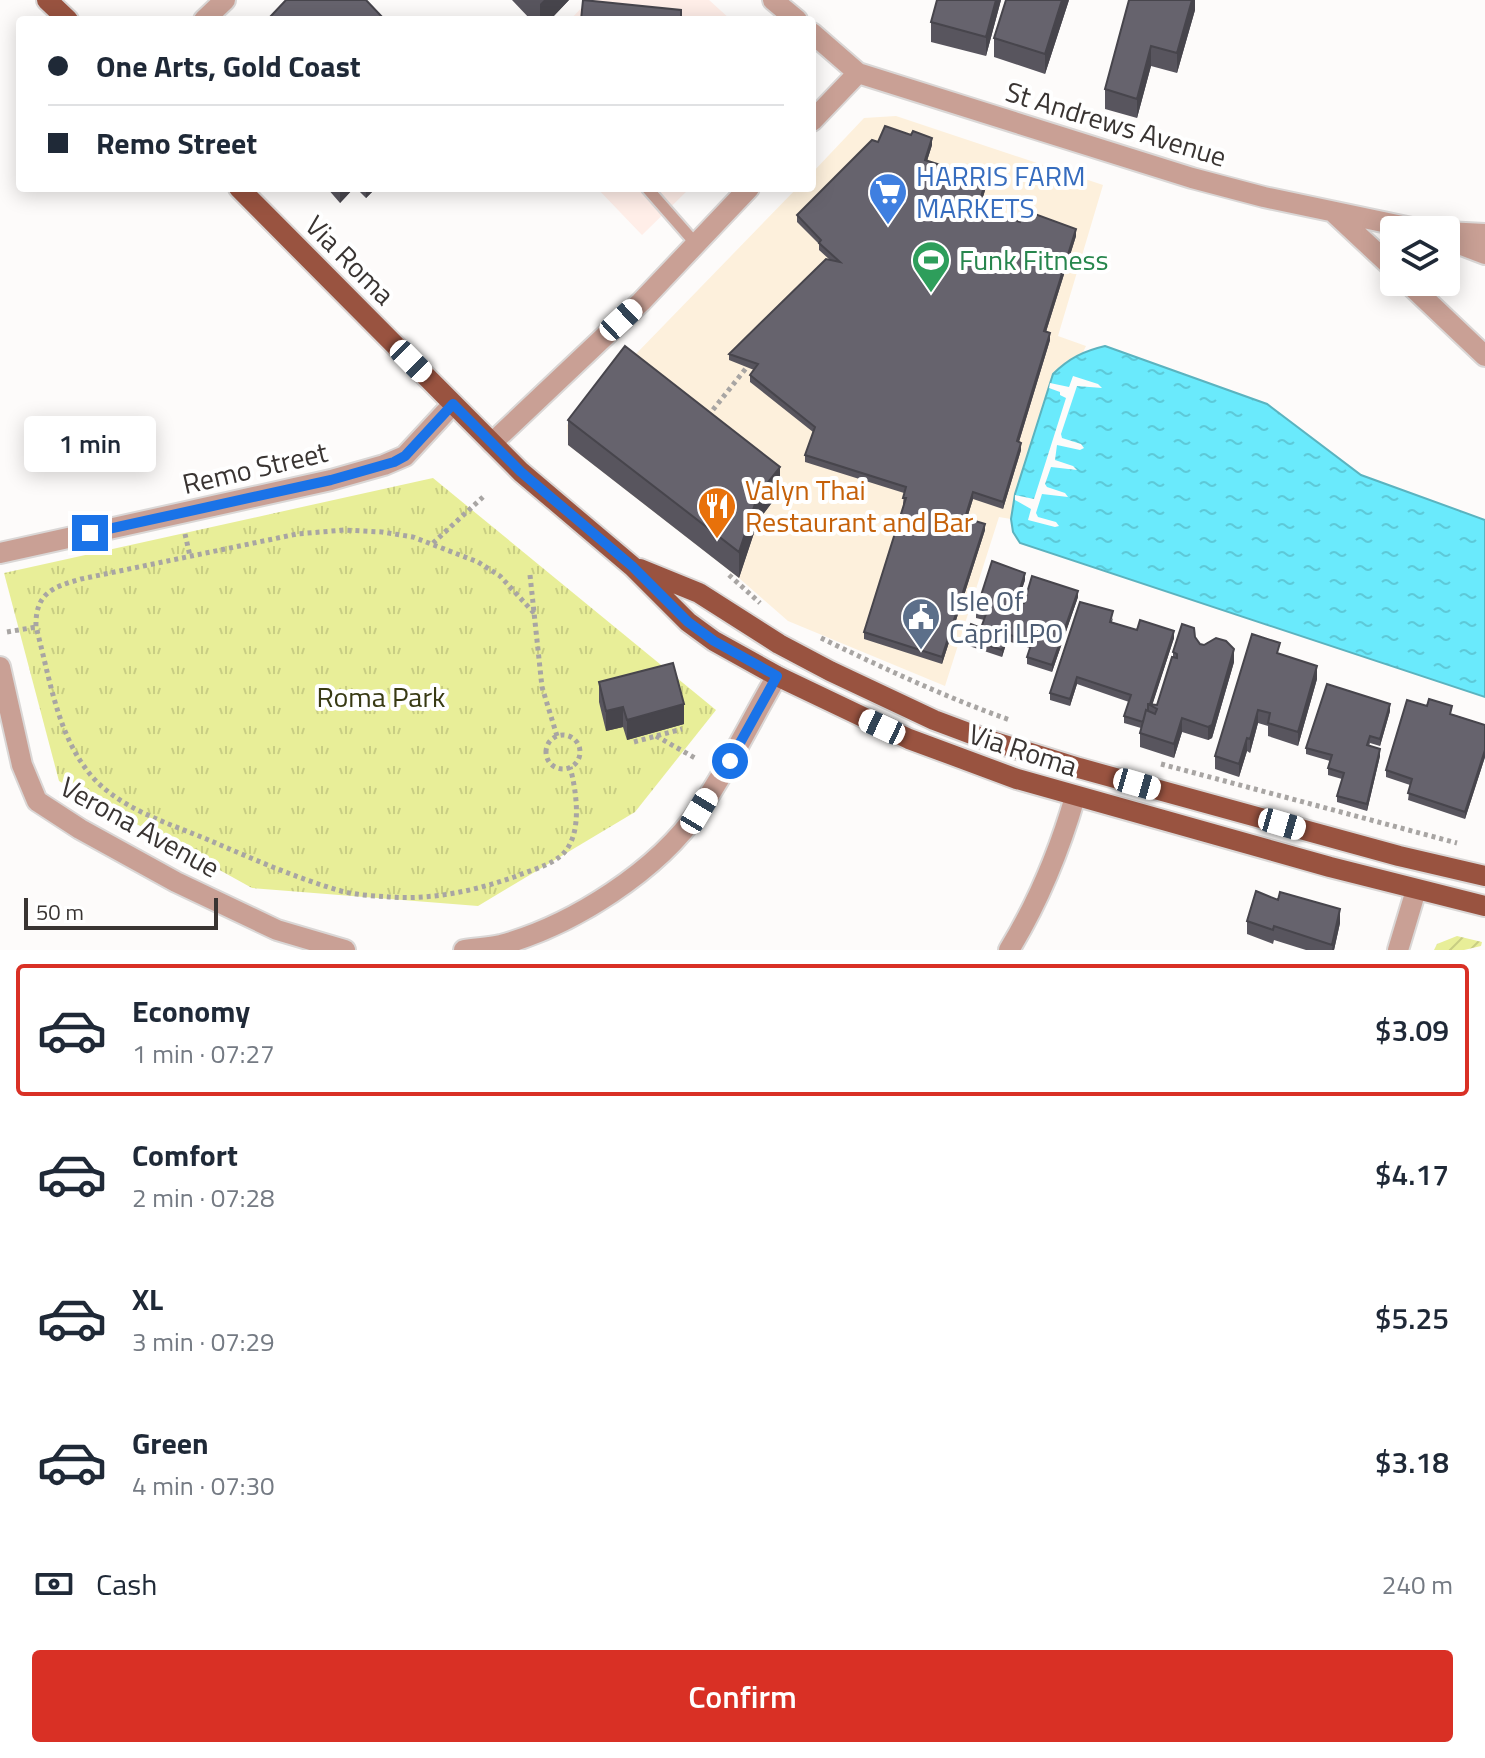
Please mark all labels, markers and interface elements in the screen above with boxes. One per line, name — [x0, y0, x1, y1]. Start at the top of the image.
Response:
text: One Arts, Gold Coast — [96, 43, 361, 89]
street label: St Andrews Avenue — [1000, 70, 1232, 178]
text: Remo Street — [96, 120, 257, 166]
place label: HARRIS FARM MARKETS — [916, 154, 1086, 229]
supermarket icon: HARRIS FARM MARKETS — [867, 171, 909, 226]
street label: Via Roma — [296, 205, 405, 314]
map controls — [1380, 216, 1460, 296]
button: layers — [1380, 216, 1460, 296]
place label: Funk Fitness — [959, 238, 1109, 281]
sports icon: Funk Fitness — [910, 239, 952, 294]
car — [595, 295, 647, 345]
car — [386, 336, 436, 386]
callout: 1 min — [24, 417, 156, 473]
text: 1 min — [59, 424, 121, 463]
street label: Remo Street — [178, 430, 332, 505]
place label: Valyn Thai Restaurant and Bar — [745, 468, 974, 543]
restaurant icon: Valyn Thai Restaurant and Bar — [696, 485, 738, 540]
route end — [72, 515, 108, 551]
place label: Isle Of Capri LPO — [949, 579, 1064, 654]
public building icon: Isle Of Capri LPO — [900, 596, 942, 651]
park label: Roma Park — [317, 675, 445, 718]
car — [855, 706, 909, 748]
street label: Via Roma — [963, 712, 1083, 787]
route start — [712, 743, 748, 779]
street label: Verona Avenue — [53, 765, 228, 888]
car — [1111, 766, 1163, 802]
car — [676, 784, 722, 838]
car — [1256, 806, 1308, 842]
scale bar — [24, 894, 218, 930]
text: 50 m — [36, 895, 84, 929]
text: Economy — [132, 988, 250, 1034]
icon: car — [36, 994, 108, 1066]
text: $3.09 — [1375, 1007, 1449, 1053]
text: 1 min · 07:27 — [132, 1034, 275, 1073]
text: Comfort — [132, 1132, 238, 1178]
icon: car — [36, 1138, 108, 1210]
text: $4.17 — [1375, 1151, 1449, 1197]
text: 2 min · 07:28 — [132, 1178, 275, 1217]
text: XL — [132, 1276, 163, 1322]
icon: car — [36, 1282, 108, 1354]
text: $5.25 — [1375, 1295, 1449, 1341]
text: 3 min · 07:29 — [132, 1322, 275, 1361]
text: Green — [132, 1420, 209, 1466]
icon: car — [36, 1426, 108, 1498]
text: $3.18 — [1375, 1439, 1449, 1485]
text: 4 min · 07:30 — [132, 1466, 275, 1505]
text: Cash — [96, 1561, 157, 1607]
icon: cash — [32, 1562, 76, 1606]
text: 240 m — [1382, 1565, 1453, 1604]
button: Confirm — [32, 1650, 1453, 1742]

